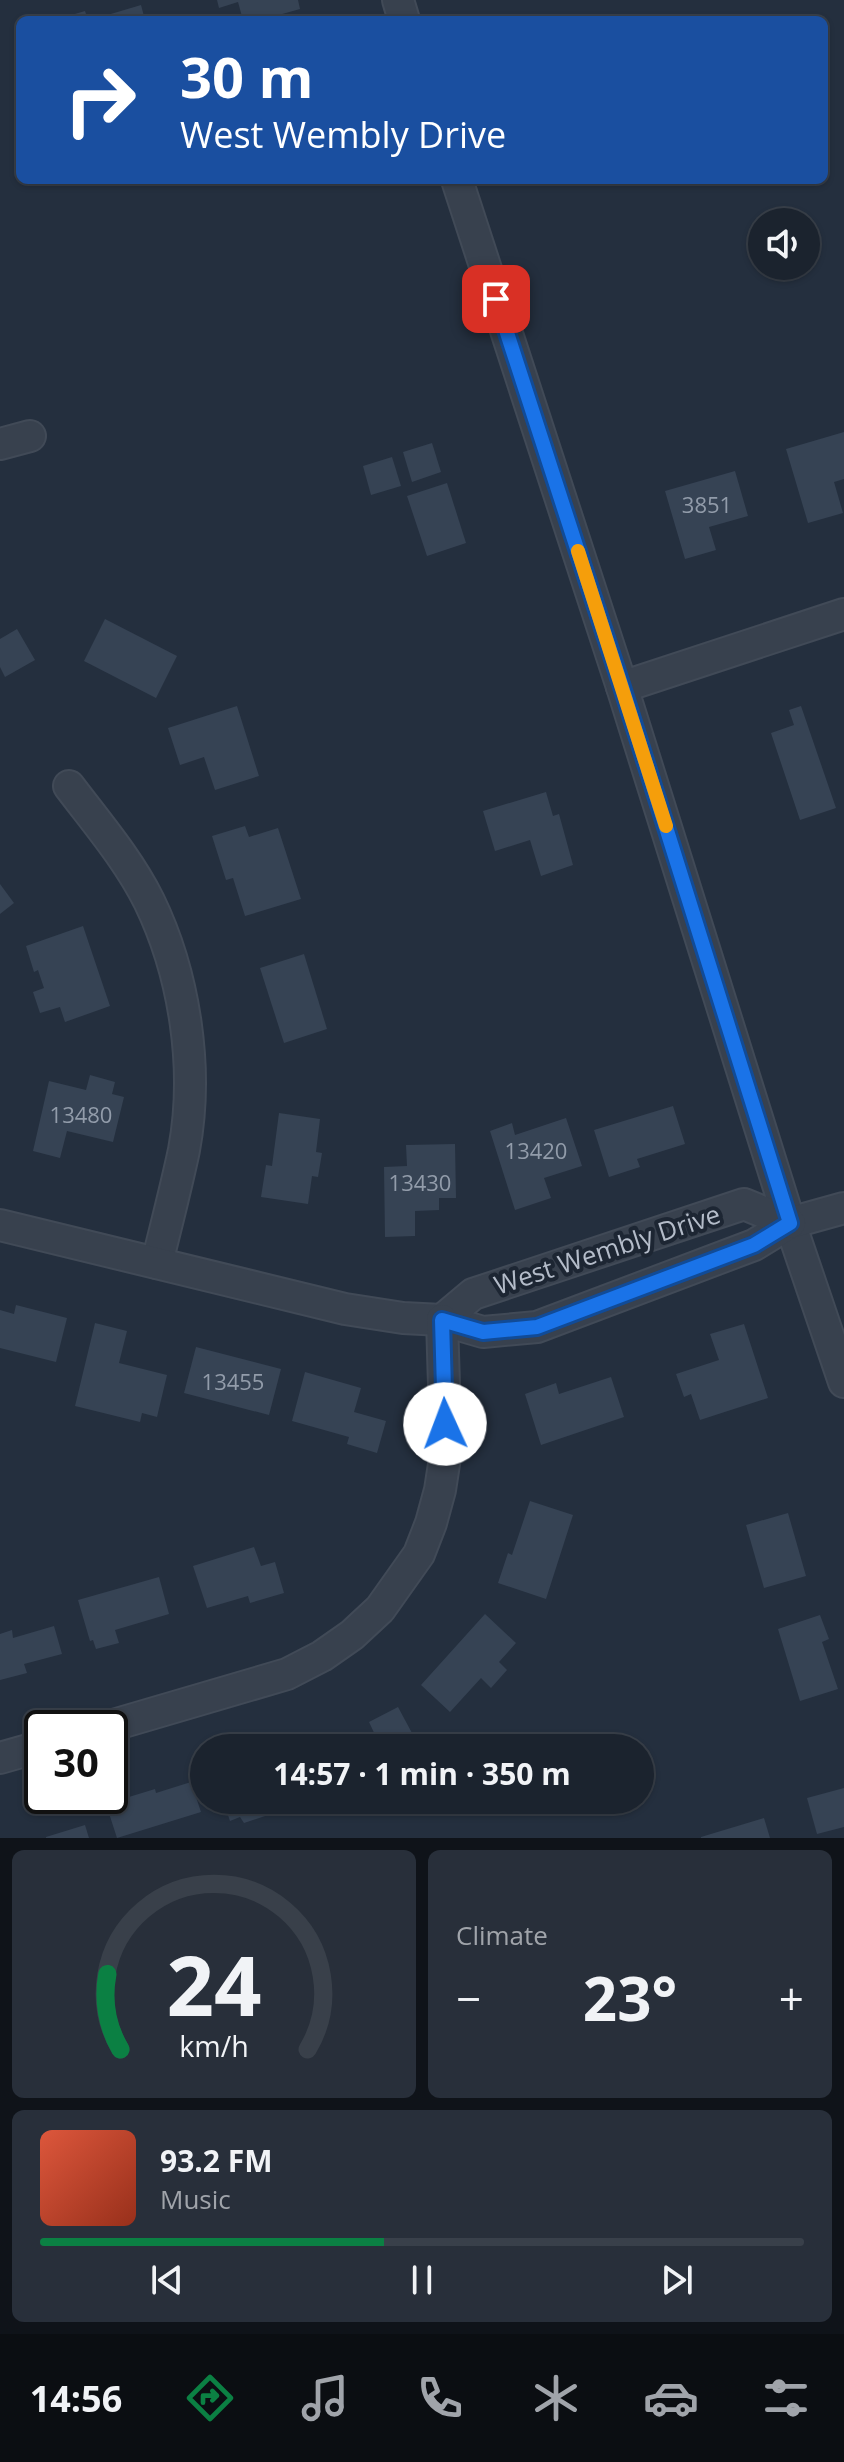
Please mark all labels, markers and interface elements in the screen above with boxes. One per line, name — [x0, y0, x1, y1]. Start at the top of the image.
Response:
text: 30 m — [180, 38, 314, 114]
icon: right — [48, 48, 152, 152]
text: West Wembly Drive — [180, 110, 506, 159]
map controls — [748, 208, 820, 280]
button: sound — [748, 208, 820, 280]
pin — [462, 265, 530, 333]
icon: arrive — [474, 277, 518, 321]
house number: 3851 — [682, 489, 732, 519]
house number: 13480 — [50, 1099, 112, 1129]
house number: 13420 — [505, 1135, 567, 1165]
house number: 13430 — [389, 1167, 451, 1197]
street label: West Wembly Drive — [489, 1195, 725, 1303]
house number: 13455 — [202, 1366, 264, 1396]
position arrow — [403, 1382, 487, 1466]
speed limit sign: 30 — [24, 1710, 128, 1814]
text: 14:57 · 1 min · 350 m — [273, 1753, 571, 1794]
text: Climate — [456, 1917, 548, 1953]
text: 24 — [166, 1927, 262, 2040]
text: 23° — [583, 1957, 677, 2039]
text: − — [456, 1968, 481, 2028]
text: + — [779, 1968, 804, 2028]
text: km/h — [179, 2026, 249, 2065]
text: 93.2 FM — [160, 2140, 273, 2181]
text: Music — [160, 2181, 231, 2217]
icon: previous — [145, 2258, 189, 2302]
icon: pause — [400, 2258, 444, 2302]
icon: next — [655, 2258, 699, 2302]
icon: directions — [182, 2370, 238, 2426]
icon: music — [297, 2370, 353, 2426]
icon: phone — [412, 2370, 468, 2426]
icon: climate — [528, 2370, 584, 2426]
icon: car — [643, 2370, 699, 2426]
icon: filters — [758, 2370, 814, 2426]
text: 14:56 — [30, 2374, 122, 2423]

